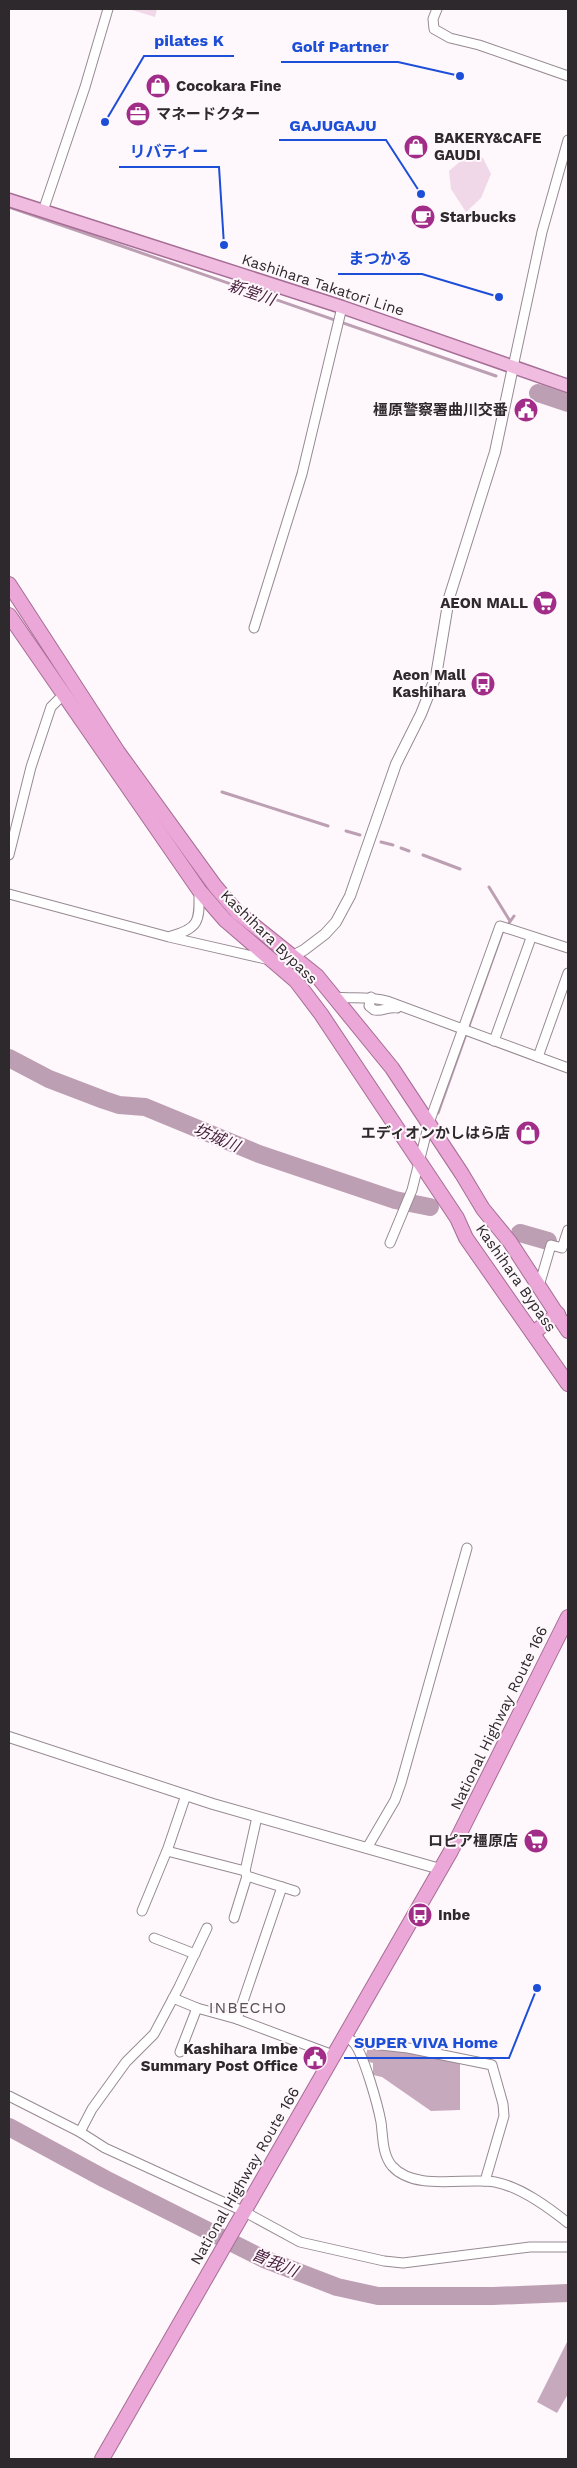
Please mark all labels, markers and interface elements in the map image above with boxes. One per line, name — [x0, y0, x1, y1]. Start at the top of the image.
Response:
callout: pilates K — [144, 25, 234, 56]
text: pilates K — [154, 31, 224, 50]
callout: Golf Partner — [281, 31, 398, 62]
text: Golf Partner — [291, 37, 389, 56]
shop icon: Cocokara Fine — [145, 73, 171, 99]
place label: Cocokara Fine — [176, 77, 282, 95]
office icon: マネードクター — [125, 101, 151, 127]
place label: マネードクター — [156, 105, 260, 123]
callout: GAJUGAJU — [279, 109, 386, 140]
text: GAJUGAJU — [289, 116, 377, 135]
place label: BAKERY&CAFE GAUDI — [434, 129, 542, 164]
shop icon: BAKERY&CAFE GAUDI — [403, 134, 429, 160]
callout: リバティー — [119, 136, 219, 167]
text: リバティー — [129, 142, 209, 161]
cafe icon: Starbucks — [410, 204, 436, 230]
place label: Starbucks — [440, 208, 516, 226]
callout: まつかる — [338, 243, 422, 274]
text: まつかる — [348, 249, 412, 268]
street label: Kashihara Takatori Line — [239, 250, 407, 320]
water label: 新堂川 — [226, 276, 280, 310]
public building icon: 橿原警察署曲川交番 — [513, 397, 539, 423]
place label: 橿原警察署曲川交番 — [373, 401, 508, 419]
supermarket icon: AEON MALL — [532, 590, 558, 616]
place label: AEON MALL — [440, 594, 528, 612]
place label: Aeon Mall Kashihara — [392, 666, 466, 701]
bus stop icon: Aeon Mall Kashihara — [470, 671, 496, 697]
street label: Kashihara Bypass — [217, 886, 321, 988]
water label: 坊城川 — [191, 1119, 244, 1156]
shop icon: エディオンかしはら店 — [515, 1120, 541, 1146]
place label: エディオンかしはら店 — [361, 1124, 510, 1142]
street label: Kashihara Bypass — [472, 1221, 560, 1335]
street label: National Highway Route 166 — [447, 1623, 551, 1813]
supermarket icon: ロピア橿原店 — [523, 1828, 549, 1854]
place label: ロピア橿原店 — [428, 1832, 518, 1850]
bus stop icon: Inbe — [407, 1902, 433, 1928]
place label: Inbe — [438, 1906, 470, 1924]
district label: INBECHO — [209, 1998, 287, 2017]
callout: SUPER VIVA Home — [344, 2027, 509, 2058]
text: SUPER VIVA Home — [354, 2033, 498, 2052]
place label: Kashihara Imbe Summary Post Office — [141, 2040, 298, 2075]
public building icon: Kashihara Imbe Summary Post Office — [302, 2045, 328, 2071]
street label: National Highway Route 166 — [187, 2084, 303, 2268]
water label: 曽我川 — [249, 2244, 302, 2281]

